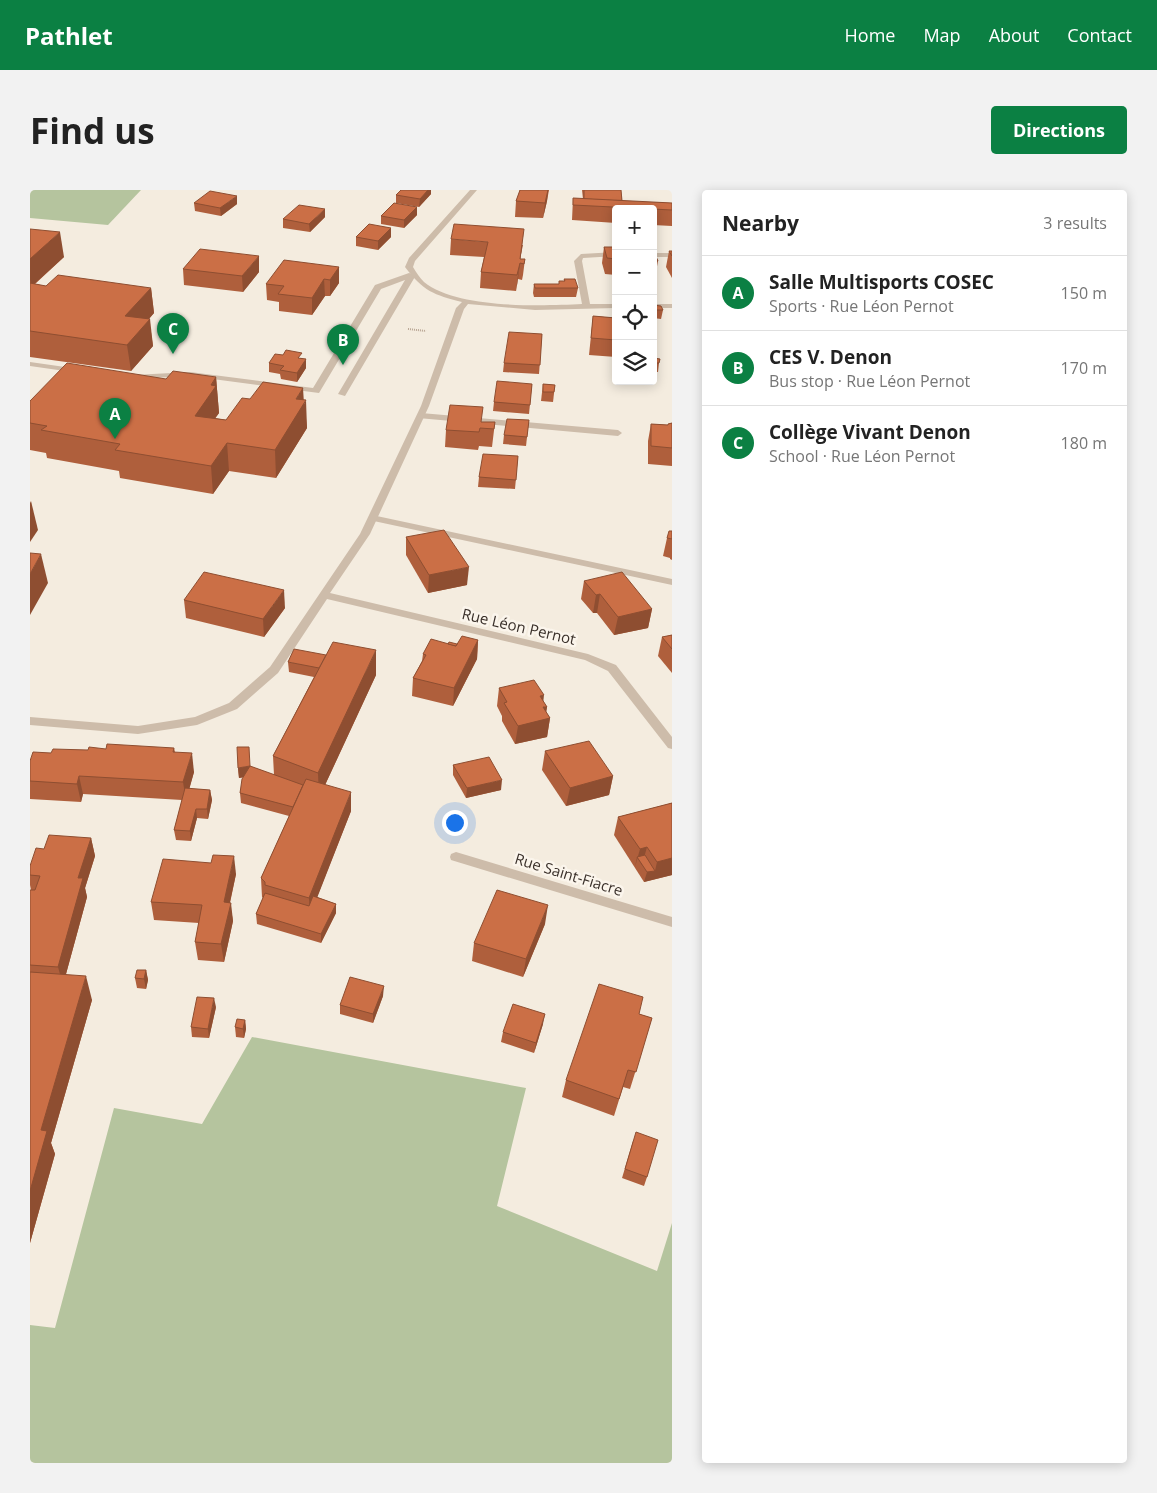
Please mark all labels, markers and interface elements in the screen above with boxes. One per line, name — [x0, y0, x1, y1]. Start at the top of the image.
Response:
text: Pathlet — [25, 19, 113, 52]
text: Home — [845, 23, 895, 47]
text: Map — [923, 23, 961, 47]
text: About — [989, 23, 1039, 47]
text: Contact — [1067, 23, 1132, 47]
button: Directions — [991, 106, 1127, 154]
text: Find us — [30, 107, 155, 154]
map controls — [612, 205, 657, 385]
button: + — [612, 205, 657, 250]
text: Nearby — [722, 209, 799, 237]
text: 3 results — [1043, 212, 1107, 234]
button: − — [612, 250, 657, 295]
text: Salle Multisports COSEC — [769, 269, 994, 295]
text: A — [732, 282, 744, 304]
text: 150 m — [1061, 282, 1107, 304]
button: locate — [612, 295, 657, 340]
text: Sports · Rue Léon Pernot — [769, 295, 954, 317]
pin: C — [157, 313, 189, 354]
pin: B — [327, 324, 359, 365]
button: layers — [612, 340, 657, 385]
text: CES V. Denon — [769, 344, 892, 370]
text: B — [733, 357, 743, 379]
text: 170 m — [1061, 357, 1107, 379]
text: Bus stop · Rue Léon Pernot — [769, 370, 970, 392]
pin: A — [99, 398, 131, 439]
text: Collège Vivant Denon — [769, 419, 971, 445]
text: C — [733, 432, 743, 454]
text: 180 m — [1061, 432, 1107, 454]
text: School · Rue Léon Pernot — [769, 445, 955, 467]
street label: Rue Léon Pernot — [460, 603, 578, 649]
your location — [442, 810, 468, 836]
street label: Rue Saint-Fiacre — [512, 848, 626, 900]

